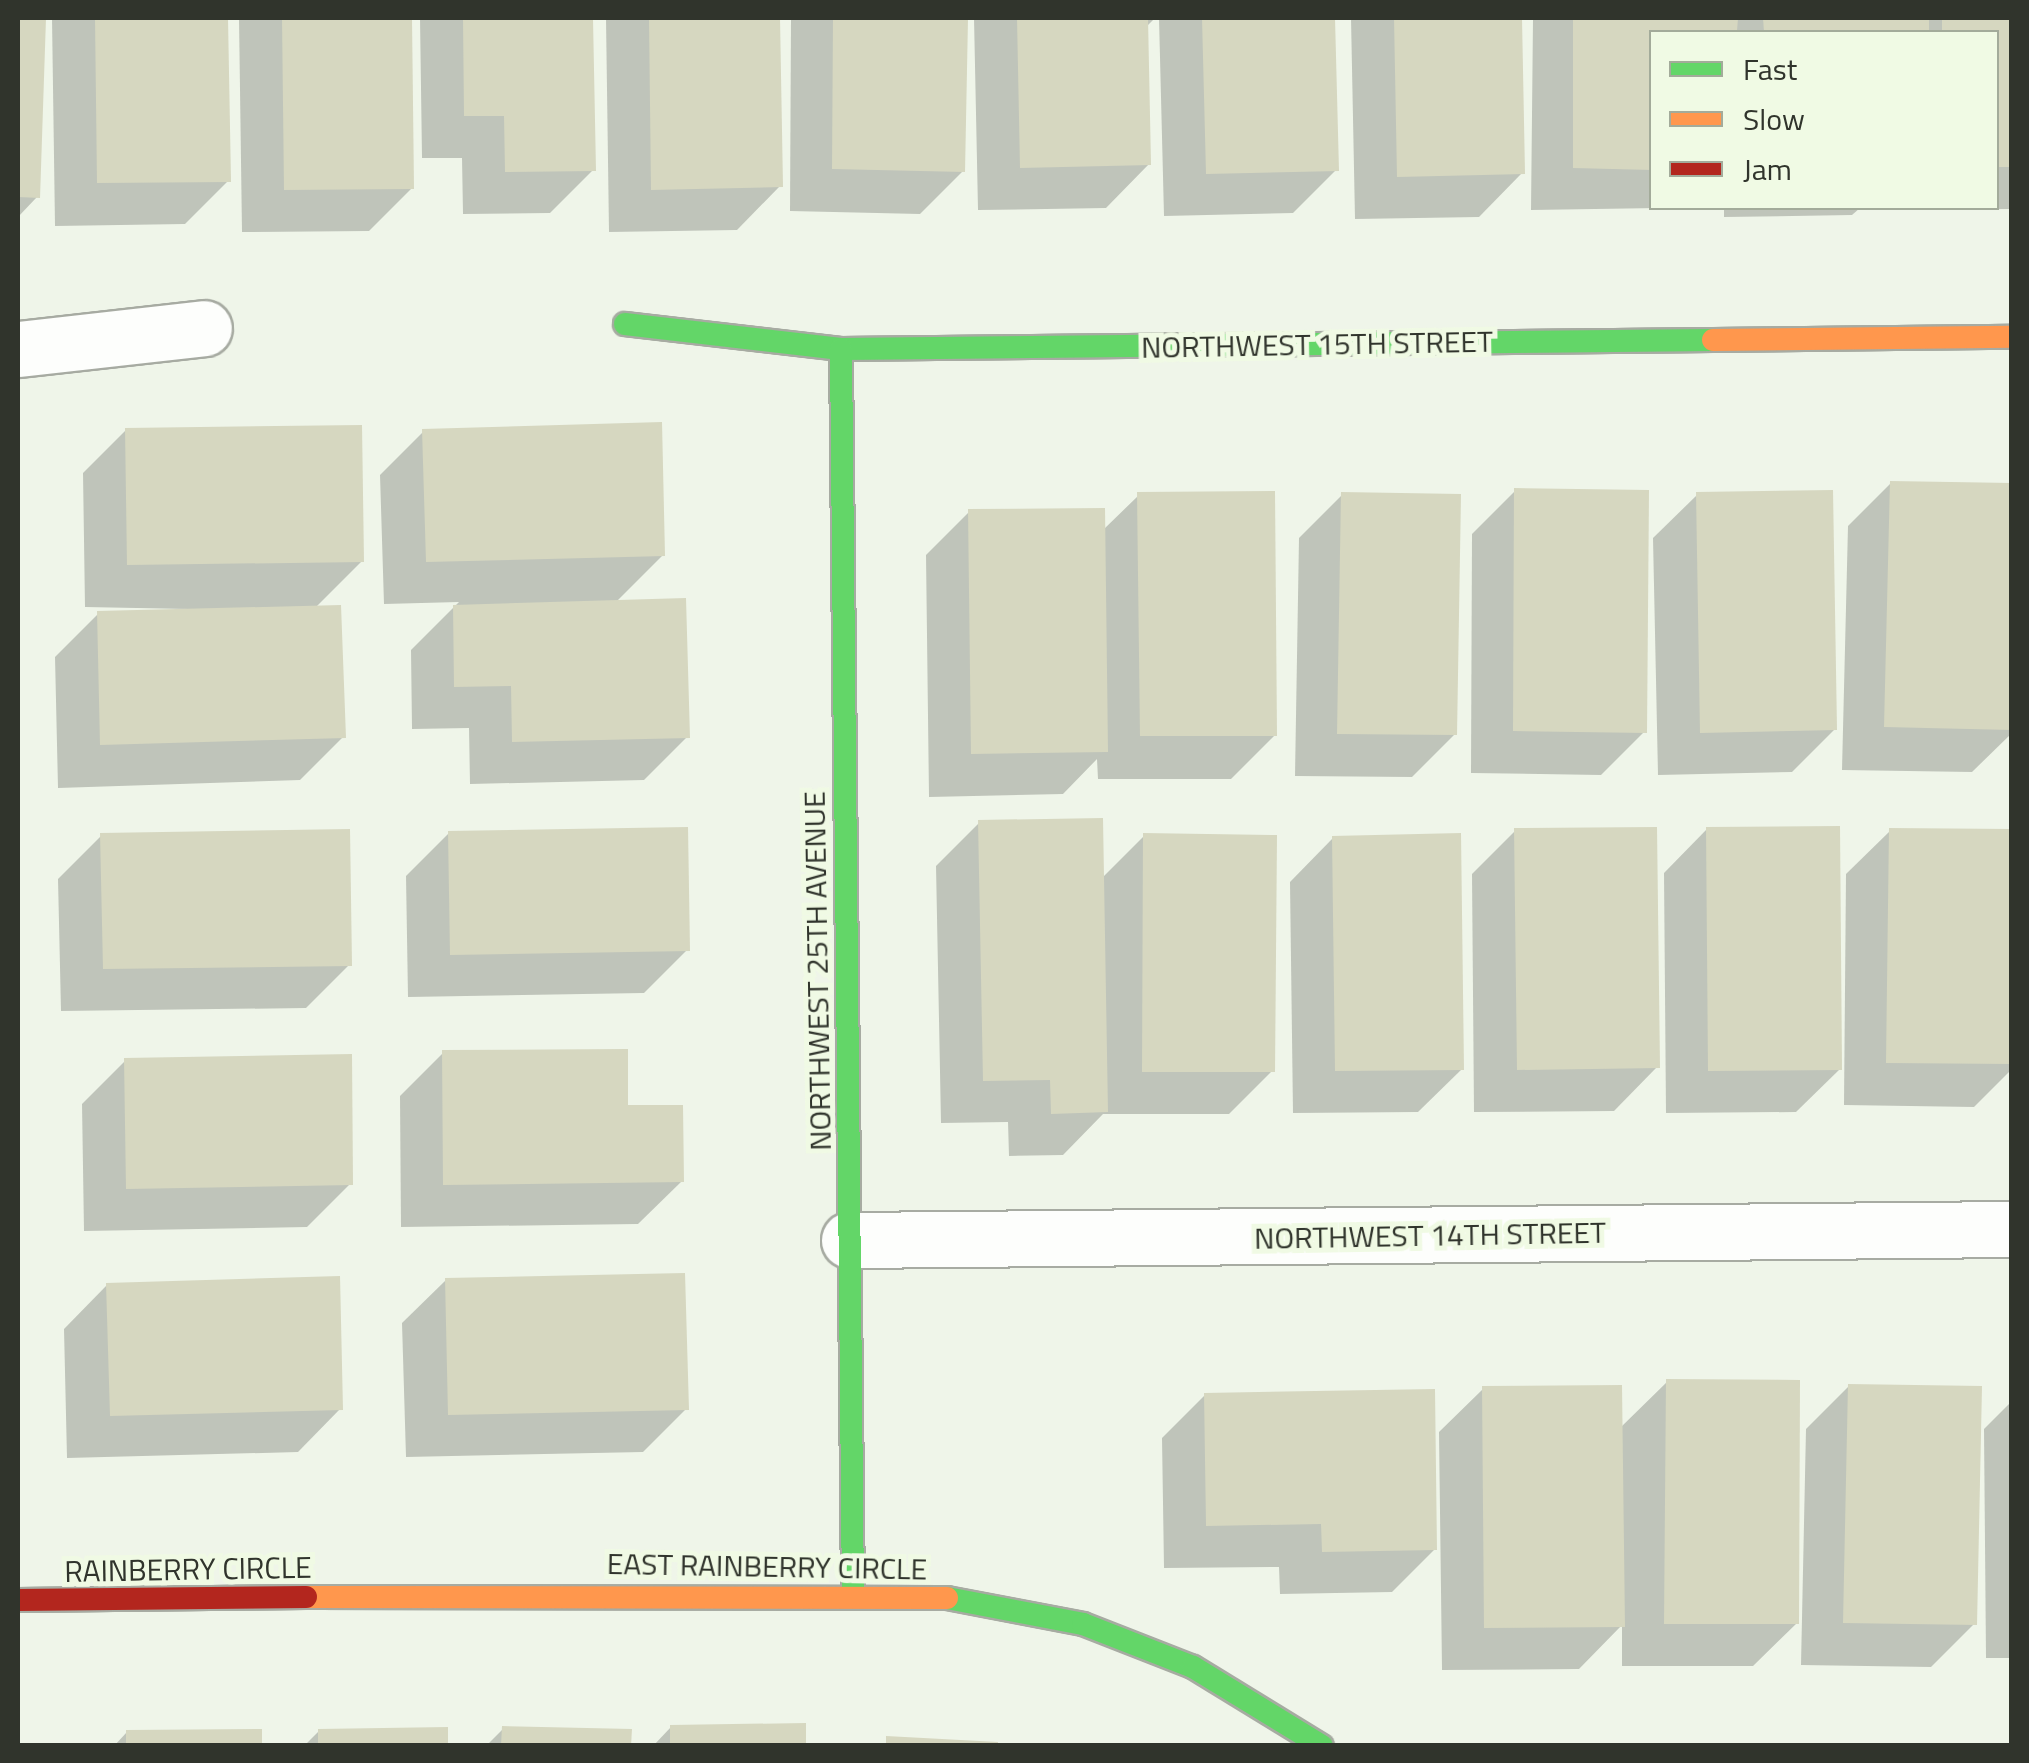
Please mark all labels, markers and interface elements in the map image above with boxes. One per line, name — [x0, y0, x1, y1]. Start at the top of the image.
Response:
legend — [1649, 30, 1999, 210]
text: Fast — [1743, 46, 1797, 92]
text: Slow — [1743, 96, 1805, 142]
text: Jam — [1743, 146, 1792, 192]
street label: NORTHWEST 15TH STREET — [1141, 323, 1493, 365]
street label: NORTHWEST 25TH AVENUE — [796, 791, 838, 1151]
street label: NORTHWEST 14TH STREET — [1254, 1214, 1606, 1256]
street label: EAST RAINBERRY CIRCLE — [607, 1545, 927, 1587]
street label: RAINBERRY CIRCLE — [64, 1549, 312, 1589]

